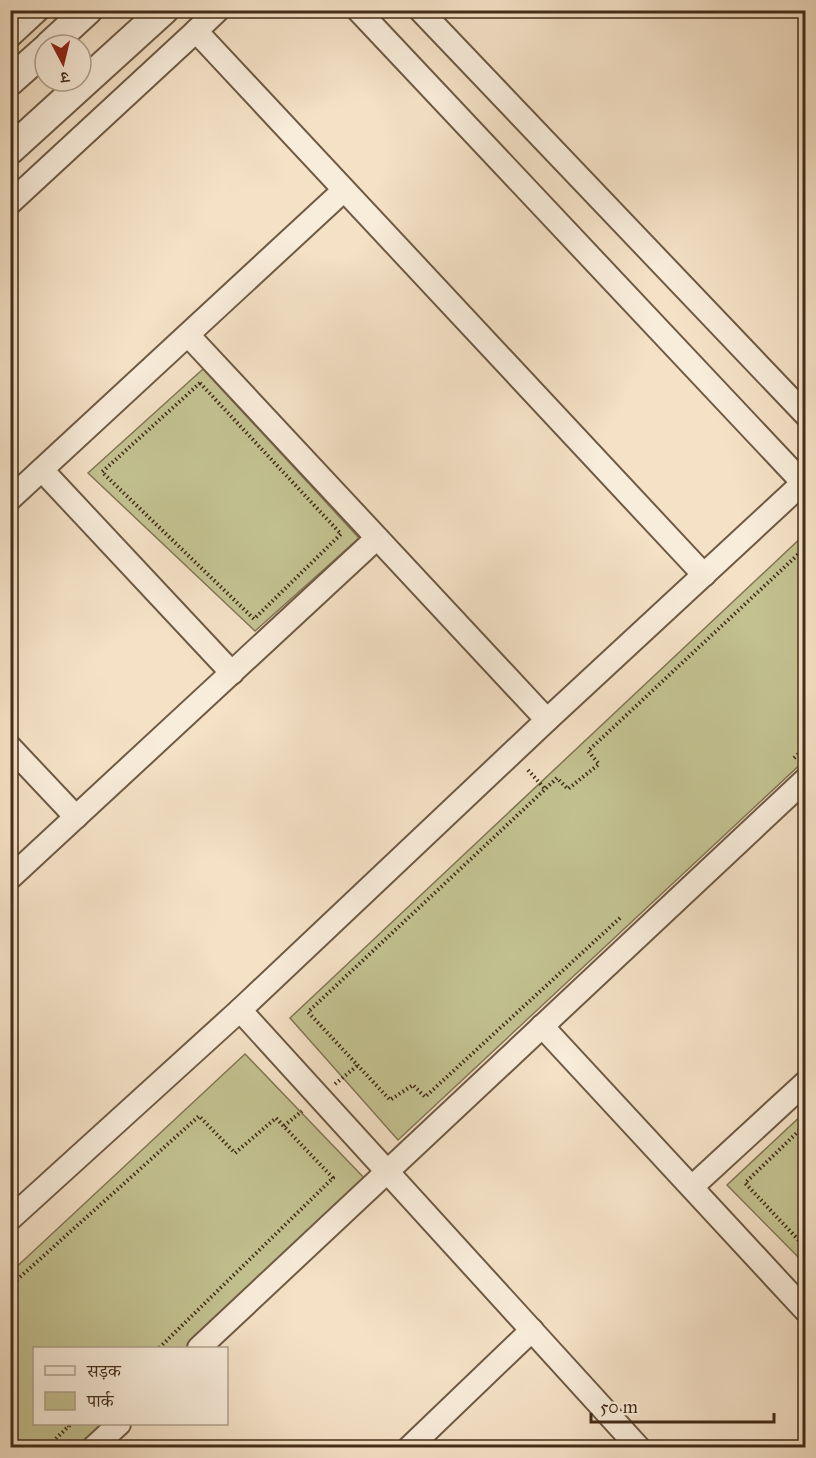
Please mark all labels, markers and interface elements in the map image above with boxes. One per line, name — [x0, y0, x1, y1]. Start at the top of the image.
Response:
north arrow — [33, 33, 93, 93]
text: उ — [58, 67, 71, 88]
legend — [33, 1347, 228, 1425]
text: सड़क — [86, 1360, 122, 1382]
scale bar — [591, 1386, 774, 1424]
text: पार्क — [86, 1390, 115, 1412]
text: 50 m — [600, 1396, 638, 1418]

